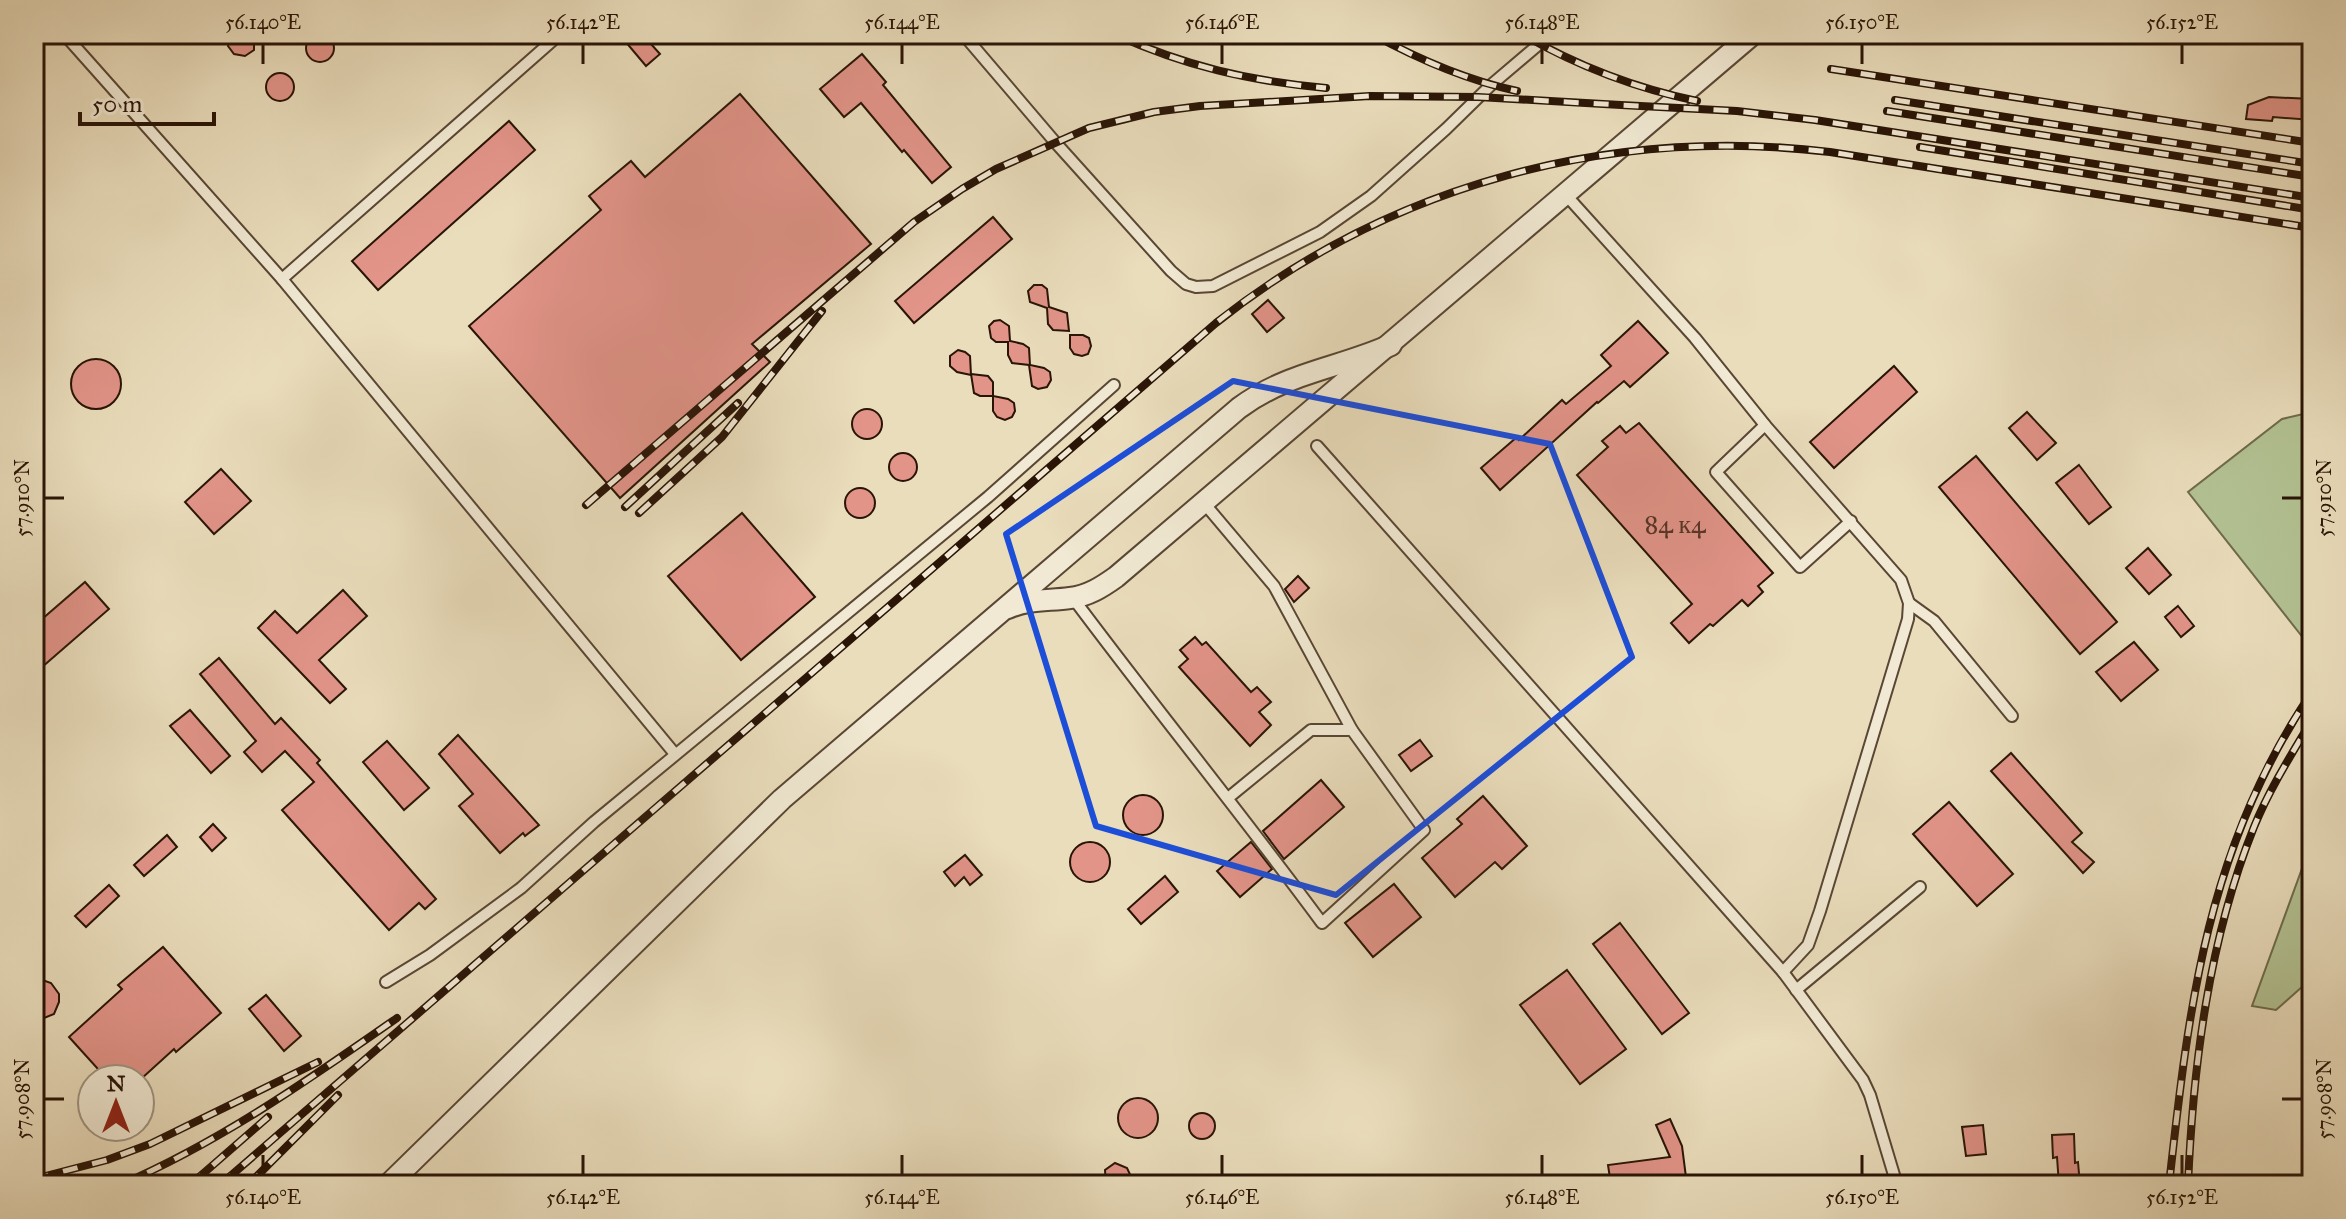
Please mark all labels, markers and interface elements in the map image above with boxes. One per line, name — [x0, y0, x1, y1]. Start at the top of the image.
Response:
text: 56.140°E — [225, 10, 301, 34]
text: 56.142°E — [546, 10, 620, 34]
text: 56.144°E — [864, 10, 940, 34]
text: 56.146°E — [1185, 10, 1259, 34]
text: 56.148°E — [1505, 10, 1579, 34]
text: 56.150°E — [1825, 10, 1899, 34]
text: 56.152°E — [2146, 10, 2218, 34]
scale bar — [80, 76, 214, 126]
text: 50 m — [92, 89, 142, 119]
text: 57.910°N — [10, 459, 34, 537]
text: 57.910°N — [2312, 459, 2336, 537]
house number: 84 к4 — [1644, 508, 1706, 540]
text: 57.908°N — [10, 1058, 34, 1140]
text: 57.908°N — [2312, 1058, 2336, 1140]
north arrow — [76, 1063, 156, 1143]
text: N — [107, 1070, 126, 1097]
text: 56.140°E — [225, 1185, 301, 1209]
text: 56.142°E — [546, 1185, 620, 1209]
text: 56.144°E — [864, 1185, 940, 1209]
text: 56.146°E — [1185, 1185, 1259, 1209]
text: 56.148°E — [1505, 1185, 1579, 1209]
text: 56.150°E — [1825, 1185, 1899, 1209]
text: 56.152°E — [2146, 1185, 2218, 1209]

